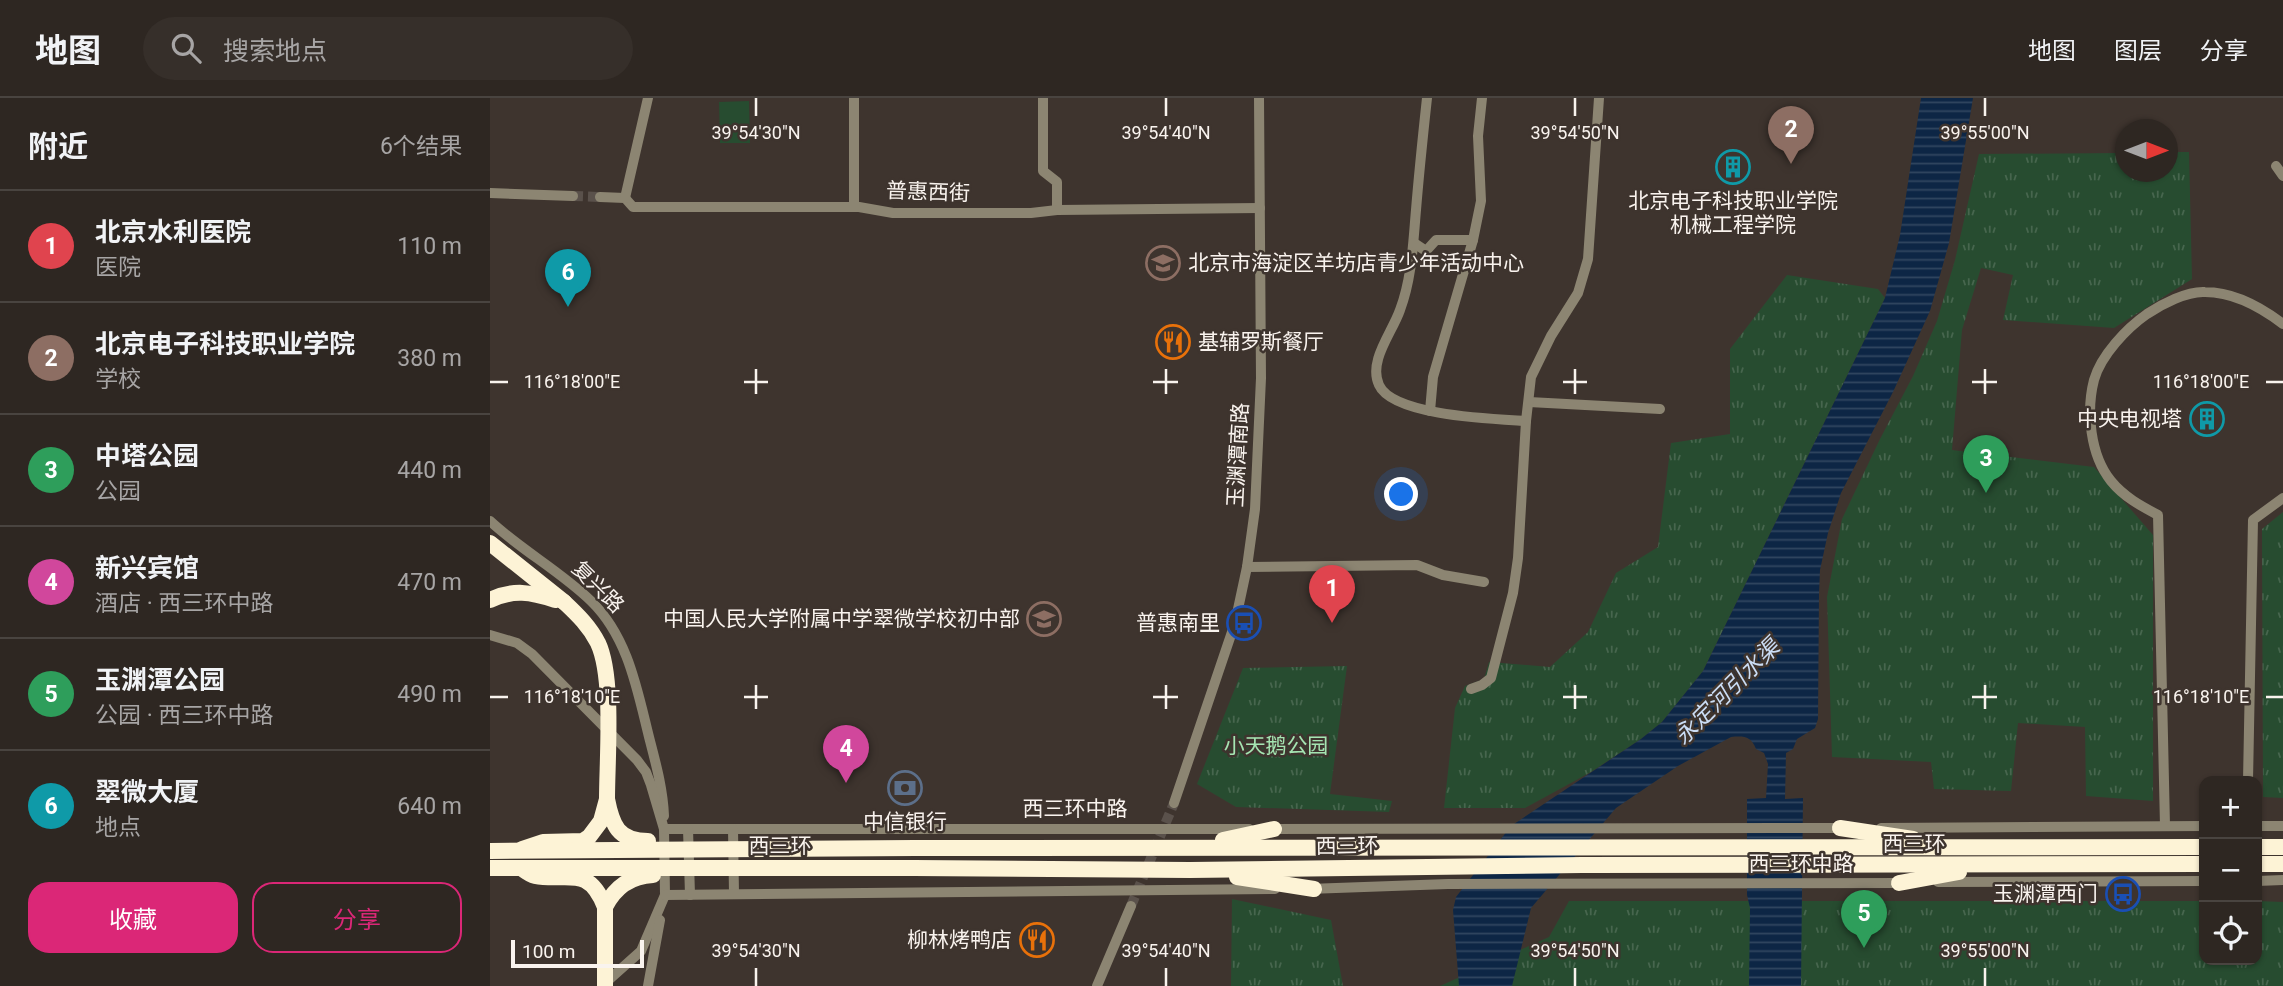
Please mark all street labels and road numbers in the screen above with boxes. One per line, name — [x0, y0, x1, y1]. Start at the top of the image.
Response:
street label: 普惠西街 — [886, 179, 970, 205]
street label: 玉渊潭南路 — [1223, 402, 1253, 508]
street label: 复兴路 — [567, 556, 629, 618]
street label: 西三环中路 — [1023, 797, 1128, 821]
street label: 西三环 — [1883, 832, 1946, 856]
street label: 西三环 — [1315, 833, 1379, 859]
street label: 西三环 — [749, 834, 812, 858]
street label: 西三环中路 — [1749, 852, 1854, 876]

